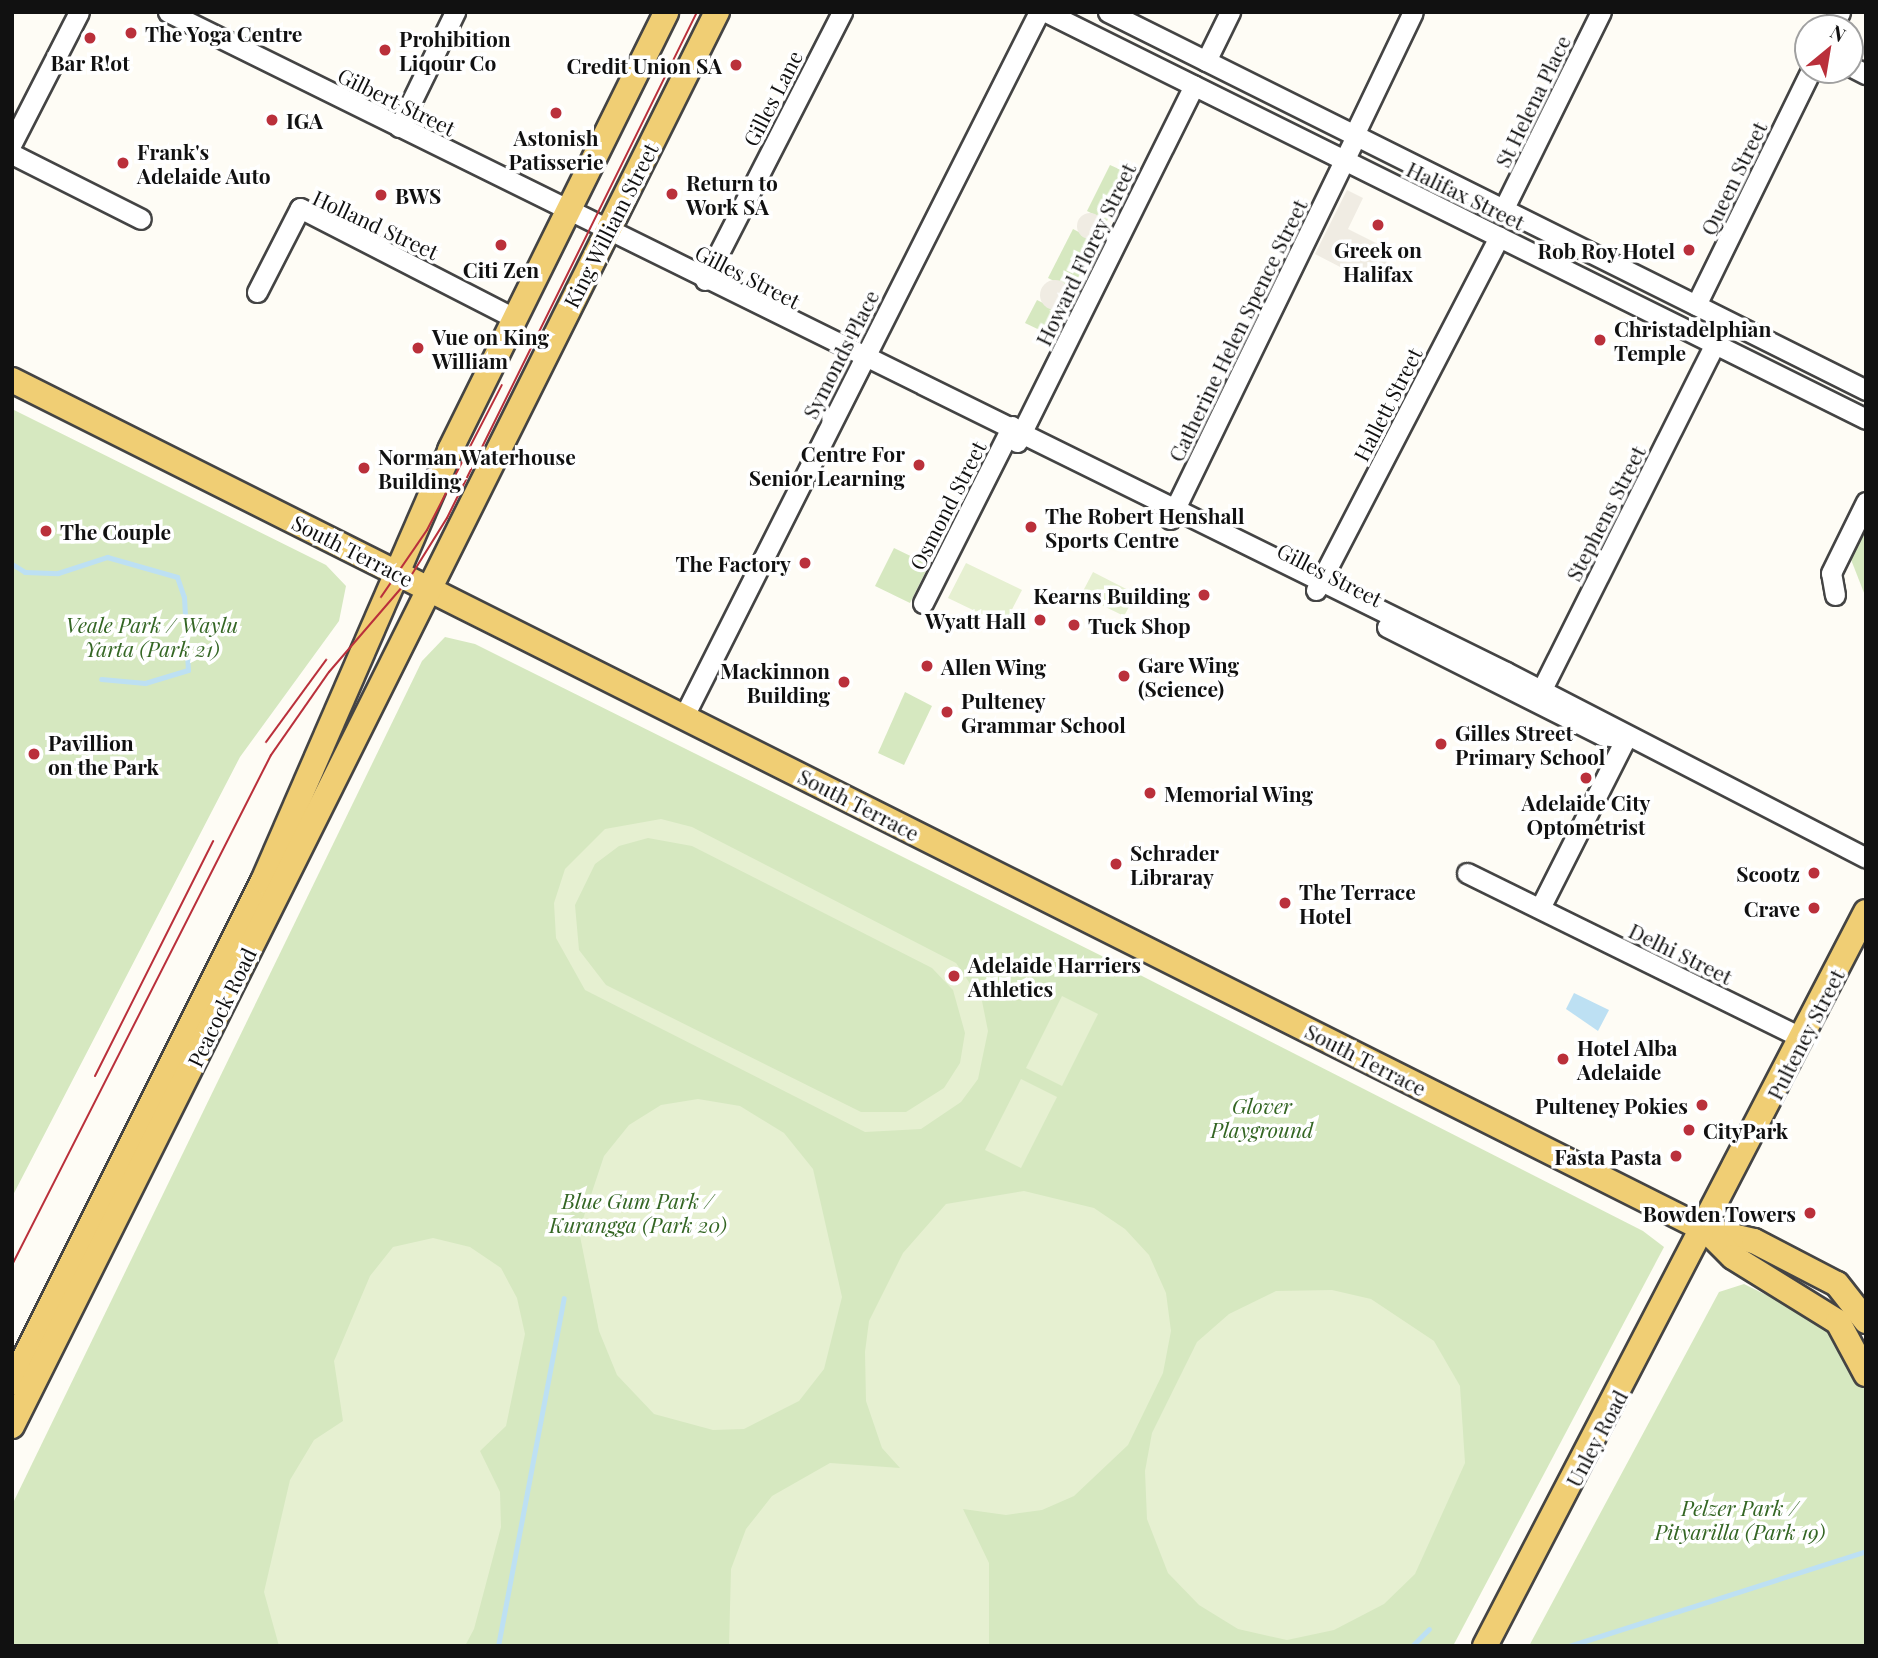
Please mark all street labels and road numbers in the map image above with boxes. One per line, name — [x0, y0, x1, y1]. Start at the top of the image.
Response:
street label: St Helena Place — [1489, 31, 1575, 171]
street label: Gilles Lane — [737, 46, 807, 150]
street label: Gilbert Street — [334, 62, 460, 140]
street label: Queen Street — [1695, 117, 1771, 239]
street label: King William Street — [557, 138, 663, 312]
street label: Halifax Street — [1403, 156, 1529, 234]
street label: Howard Florey Street — [1030, 158, 1140, 350]
street label: Holland Street — [309, 184, 443, 264]
street label: Catherine Helen Spence Street — [1162, 195, 1312, 465]
street label: Gilles Street — [691, 239, 805, 313]
street label: Symonds Place — [797, 286, 883, 422]
street label: Hallett Street — [1348, 343, 1426, 465]
street label: Osmond Street — [904, 436, 990, 574]
street label: Stephens Street — [1560, 441, 1650, 585]
street label: South Terrace — [288, 509, 418, 591]
street label: Gilles Street — [1273, 537, 1387, 611]
street label: South Terrace — [794, 763, 924, 845]
street label: Delhi Street — [1625, 917, 1737, 989]
street label: Peacock Road — [181, 943, 261, 1071]
street label: Pulteney Street — [1761, 964, 1849, 1104]
street label: South Terrace — [1301, 1018, 1431, 1100]
street label: Unley Road — [1560, 1385, 1632, 1491]

